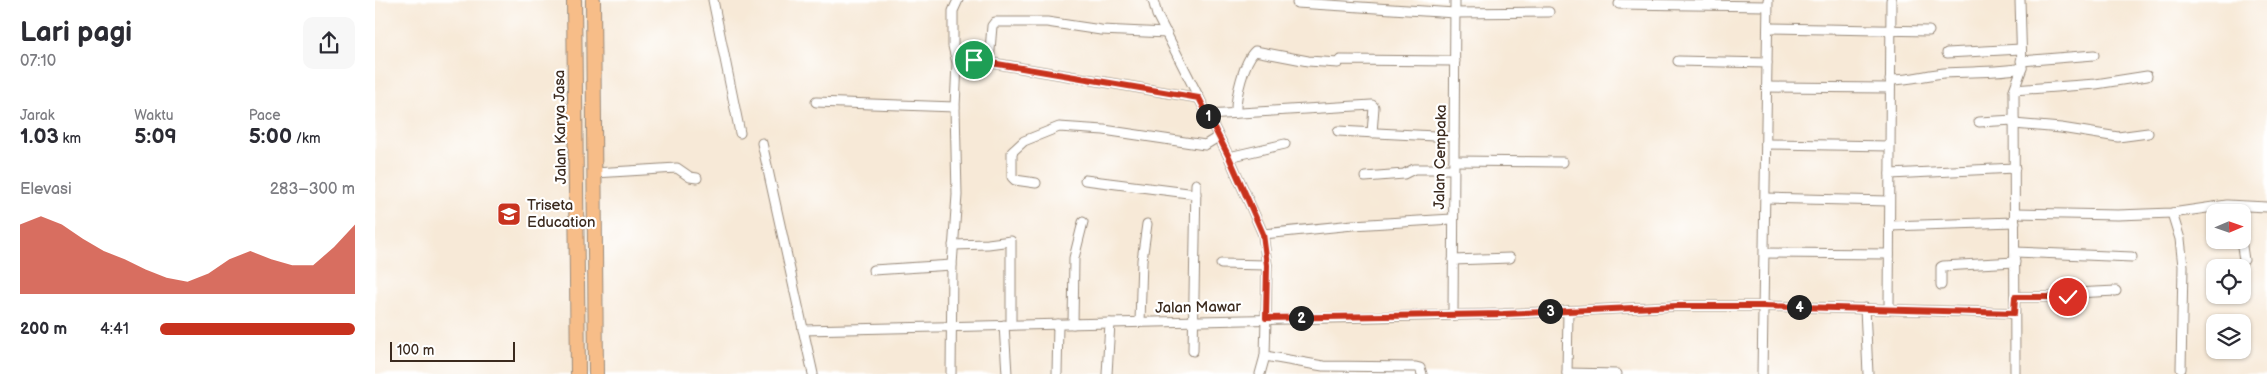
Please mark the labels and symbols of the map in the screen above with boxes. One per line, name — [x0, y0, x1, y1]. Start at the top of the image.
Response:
pin — [953, 39, 995, 81]
street label: Jalan Karya Jasa — [550, 70, 571, 184]
pin: 1 — [1195, 104, 1221, 128]
street label: Jalan Cempaka — [1430, 104, 1451, 210]
place label: Triseta Education — [527, 196, 595, 232]
school or university icon: Triseta Education — [496, 201, 522, 227]
north arrow — [2206, 204, 2251, 249]
pin — [2047, 276, 2089, 318]
pin: 4 — [1787, 294, 1811, 320]
street label: Jalan Mawar — [1155, 297, 1242, 318]
pin: 3 — [1537, 298, 1563, 324]
pin: 2 — [1289, 306, 1313, 330]
scale bar — [390, 339, 515, 362]

